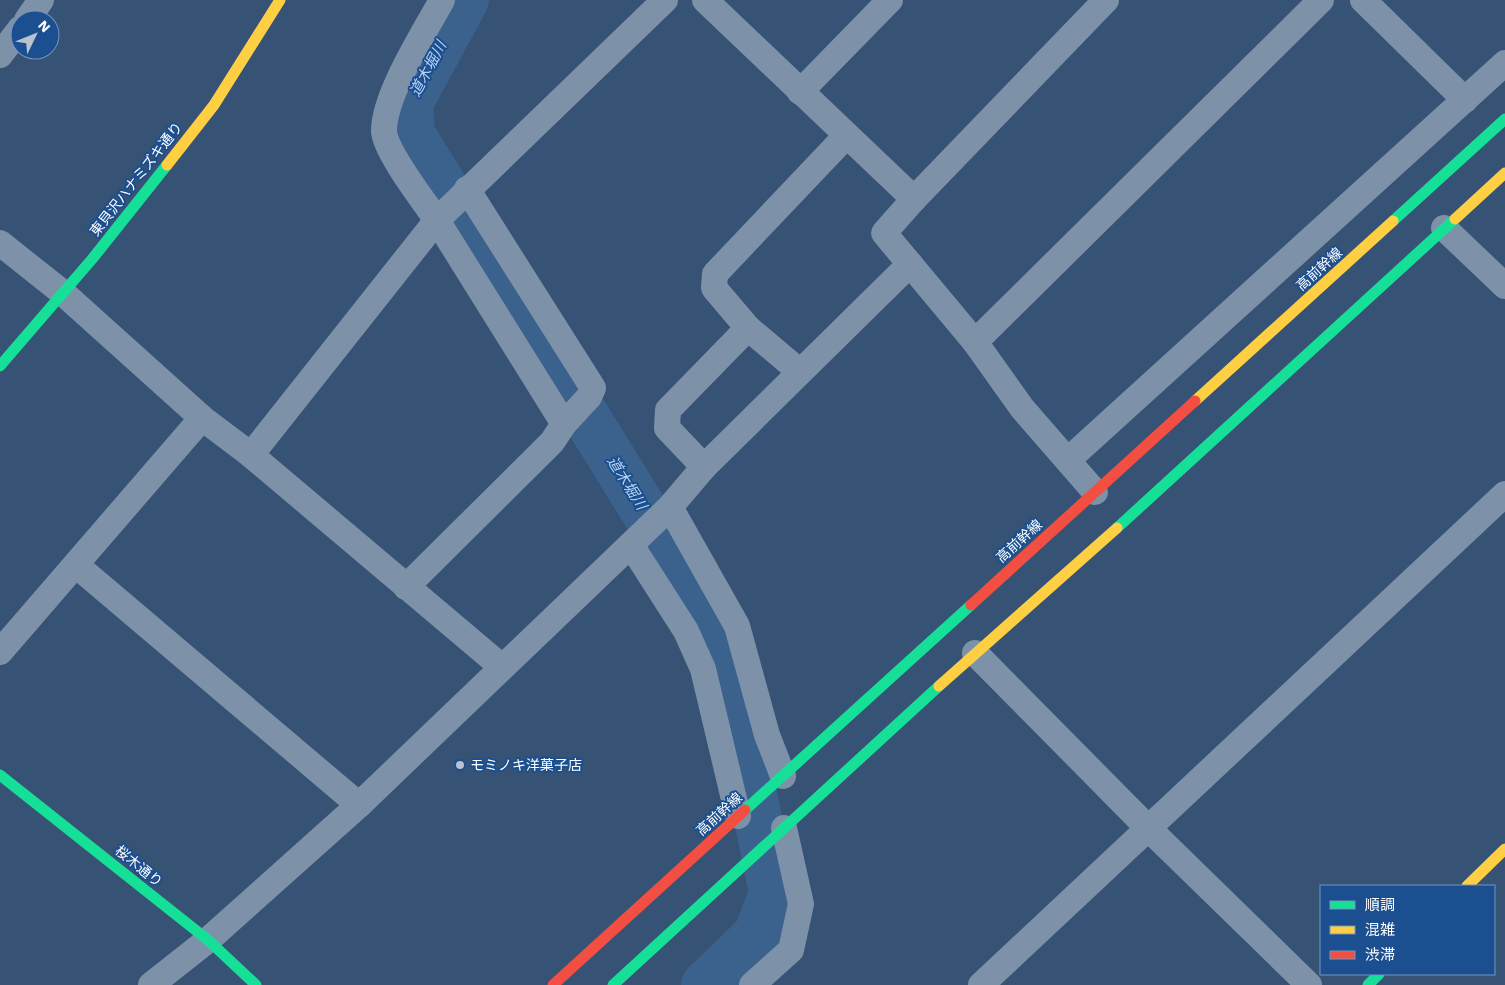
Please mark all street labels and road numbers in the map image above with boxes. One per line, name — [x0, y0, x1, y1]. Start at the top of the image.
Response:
street label: 東貝沢ハナミズキ通り — [87, 119, 185, 239]
street label: 高前幹線 — [1293, 244, 1345, 294]
street label: 高前幹線 — [993, 516, 1045, 566]
street label: 高前幹線 — [693, 789, 745, 839]
street label: 桜木通り — [112, 842, 166, 890]

